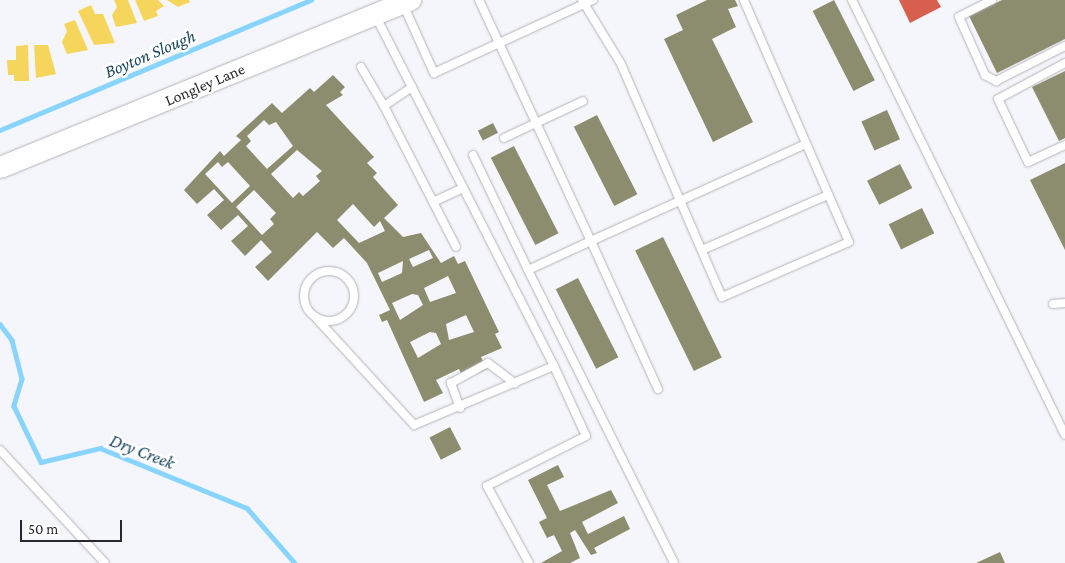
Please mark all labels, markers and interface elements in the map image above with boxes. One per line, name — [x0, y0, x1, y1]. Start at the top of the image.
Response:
water label: Boyton Slough — [101, 25, 199, 83]
street label: Longley Lane — [162, 60, 248, 110]
water label: Dry Creek — [107, 430, 177, 474]
scale bar — [22, 510, 125, 542]
text: 50 m — [28, 521, 58, 537]

